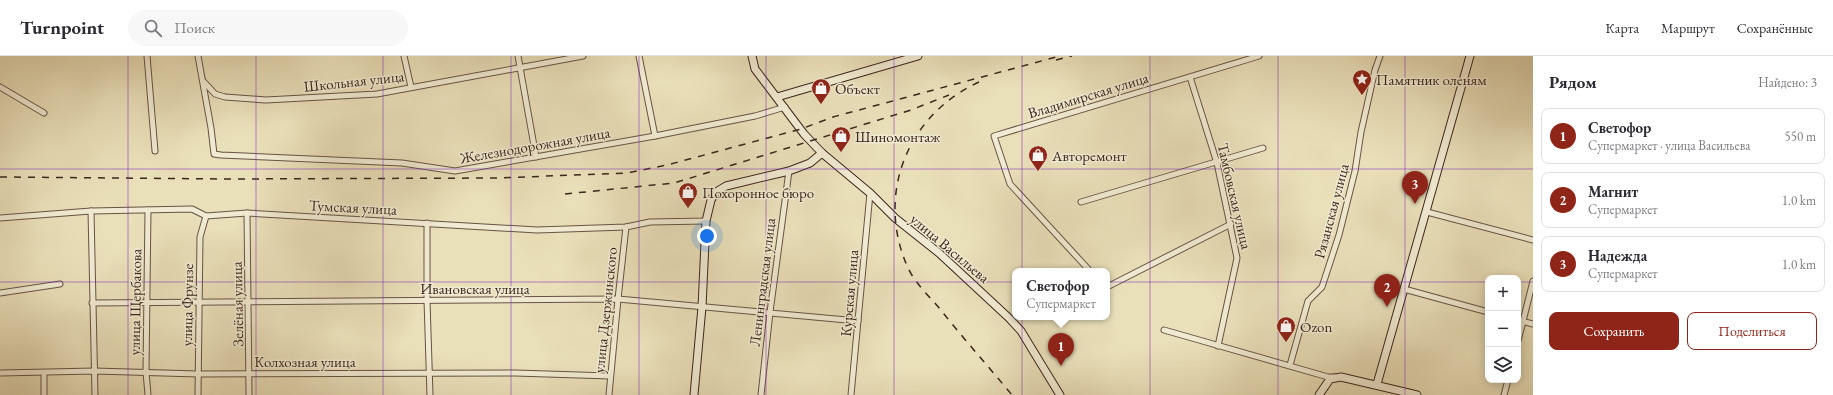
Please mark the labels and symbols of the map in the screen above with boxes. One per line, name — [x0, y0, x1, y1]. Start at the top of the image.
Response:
street label: Школьная улица — [303, 66, 405, 96]
street label: Владимирская улица — [1025, 68, 1151, 122]
place icon: Памятник оленям — [1351, 68, 1373, 96]
place label: Памятник оленям — [1376, 70, 1487, 89]
shop icon: Объект — [810, 77, 832, 105]
place label: Объект — [835, 79, 880, 98]
street label: Железнодорожная улица — [457, 122, 612, 168]
shop icon: Шиномонтаж — [830, 125, 852, 153]
place label: Шиномонтаж — [855, 127, 941, 146]
street label: Тамбовская улица — [1214, 141, 1256, 251]
shop icon: Авторемонт — [1027, 144, 1049, 172]
place label: Авторемонт — [1051, 146, 1127, 165]
street label: Рязанская улица — [1309, 161, 1353, 261]
pin: 3 — [1402, 171, 1428, 204]
shop icon: Похоронное бюро — [677, 181, 699, 209]
place label: Похоронное бюро — [702, 183, 814, 202]
street label: Тумская улица — [309, 195, 397, 219]
street label: улица Васильева — [906, 209, 994, 287]
street label: Ленинградская улица — [745, 217, 779, 347]
your location — [697, 226, 717, 246]
street label: улица Дзержинского — [589, 246, 621, 374]
street label: улица Щербакова — [125, 249, 145, 355]
street label: Курская улица — [836, 249, 862, 337]
street label: Зелёная улица — [227, 261, 247, 347]
street label: улица Фрунзе — [177, 263, 197, 347]
pin: 2 — [1374, 274, 1400, 307]
street label: Ивановская улица — [420, 279, 530, 298]
shop icon: Ozon — [1275, 315, 1297, 343]
place label: Ozon — [1300, 317, 1333, 336]
pin: 1 — [1048, 333, 1074, 366]
street label: Колхозная улица — [254, 352, 356, 371]

